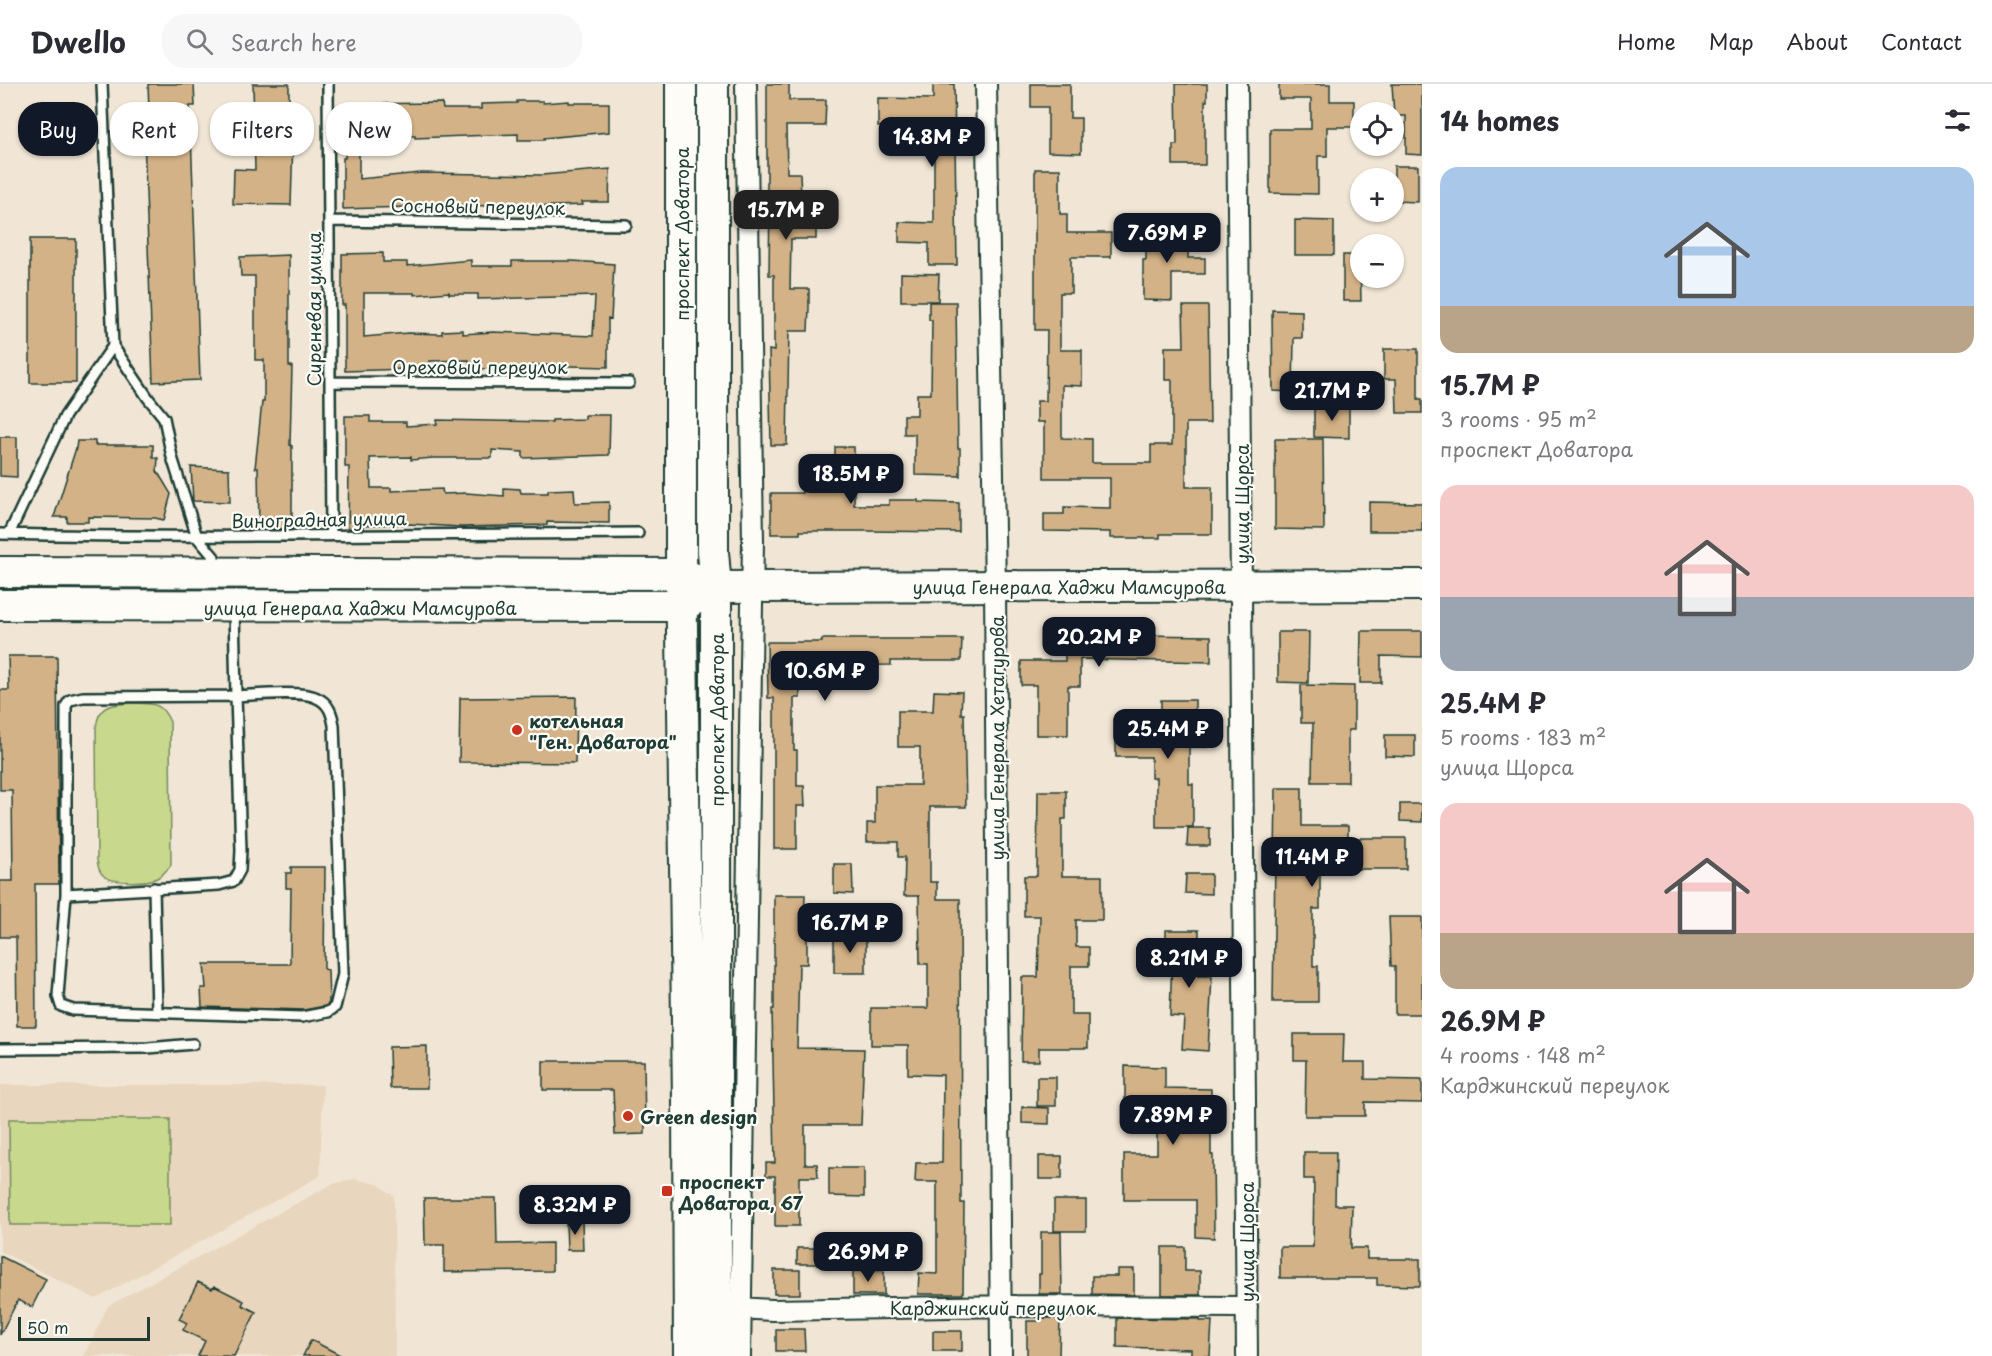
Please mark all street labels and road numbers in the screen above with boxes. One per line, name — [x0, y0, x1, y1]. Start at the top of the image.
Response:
street label: проспект Доватора — [668, 146, 695, 321]
street label: Сосновый переулок — [390, 191, 566, 221]
street label: Сиреневая улица — [300, 231, 327, 386]
street label: Ореховый переулок — [392, 353, 568, 380]
street label: улица Щорса — [1228, 443, 1255, 564]
street label: Виноградная улица — [231, 504, 408, 534]
street label: улица Генерала Хаджи Мамсурова — [912, 573, 1226, 600]
street label: улица Генерала Хаджи Мамсурова — [203, 594, 517, 621]
street label: улица Генерала Хетагурова — [983, 615, 1010, 861]
street label: проспект Доватора — [703, 632, 730, 807]
street label: улица Щорса — [1233, 1181, 1260, 1302]
street label: Карджинский переулок — [890, 1294, 1096, 1321]

